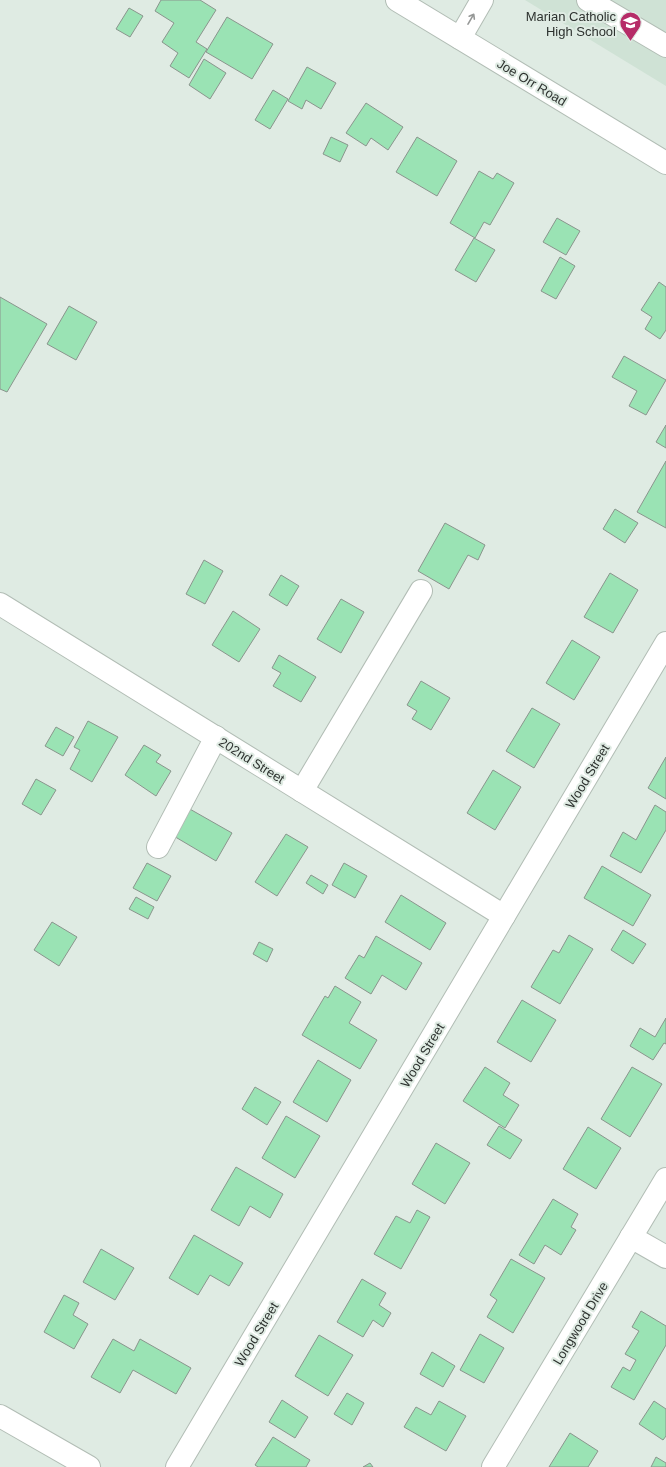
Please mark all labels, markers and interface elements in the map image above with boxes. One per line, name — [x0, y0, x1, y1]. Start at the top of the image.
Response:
place label: Marian Catholic High School — [526, 9, 616, 39]
school or university icon: Marian Catholic High School — [618, 10, 644, 43]
one-way arrow — [468, 13, 476, 25]
street label: Joe Orr Road — [494, 56, 569, 109]
street label: 202nd Street — [216, 734, 288, 787]
street label: Wood Street — [562, 741, 613, 811]
street label: Wood Street — [397, 1020, 448, 1090]
street label: Longwood Drive — [550, 1279, 611, 1367]
street label: Wood Street — [231, 1299, 282, 1369]

